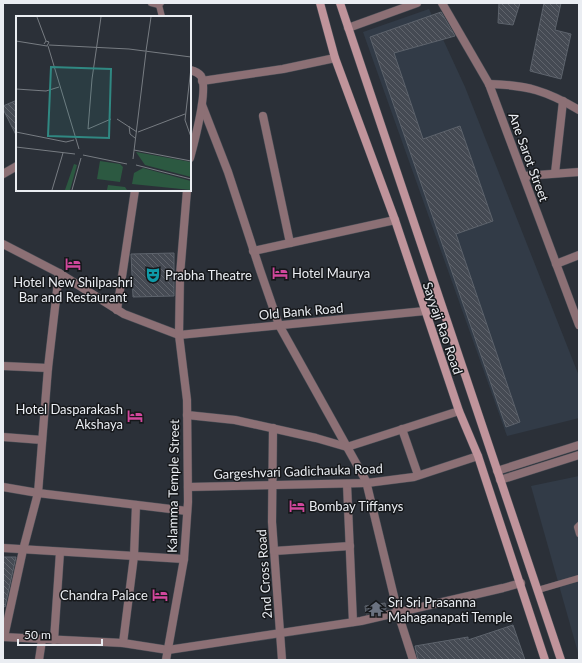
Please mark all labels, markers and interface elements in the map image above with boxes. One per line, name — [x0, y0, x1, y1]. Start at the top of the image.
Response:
inset map — [16, 16, 191, 191]
street label: Ane Sarot Street — [505, 110, 553, 204]
hotel icon: Hotel New Shilpashri Bar and Restaurant — [64, 255, 82, 273]
hotel icon: Hotel Maurya — [271, 264, 289, 282]
place label: Hotel Maurya — [292, 265, 370, 281]
theatre icon: Prabha Theatre — [144, 266, 162, 284]
place label: Prabha Theatre — [165, 267, 252, 283]
place label: Hotel New Shilpashri Bar and Restaurant — [13, 274, 133, 305]
street label: Sayyaji Rao Road — [420, 280, 466, 376]
street label: Old Bank Road — [258, 299, 344, 323]
place label: Hotel Dasparakash Akshaya — [16, 401, 123, 432]
hotel icon: Hotel Dasparakash Akshaya — [126, 407, 144, 425]
street label: Kalamma Temple Street — [164, 419, 182, 553]
street label: Gargeshvari Gadichauka Road — [213, 460, 383, 482]
hotel icon: Bombay Tiffanys — [288, 497, 306, 515]
place label: Bombay Tiffanys — [309, 498, 404, 514]
street label: 2nd Cross Road — [253, 529, 275, 619]
hotel icon: Chandra Palace — [151, 586, 169, 604]
place label: Chandra Palace — [60, 587, 148, 603]
place label: Sri Sri Prasanna Mahaganapati Temple — [388, 594, 513, 625]
temple icon: Sri Sri Prasanna Mahaganapati Temple — [367, 600, 385, 618]
scale bar — [18, 621, 102, 647]
text: 50 m — [24, 627, 51, 642]

